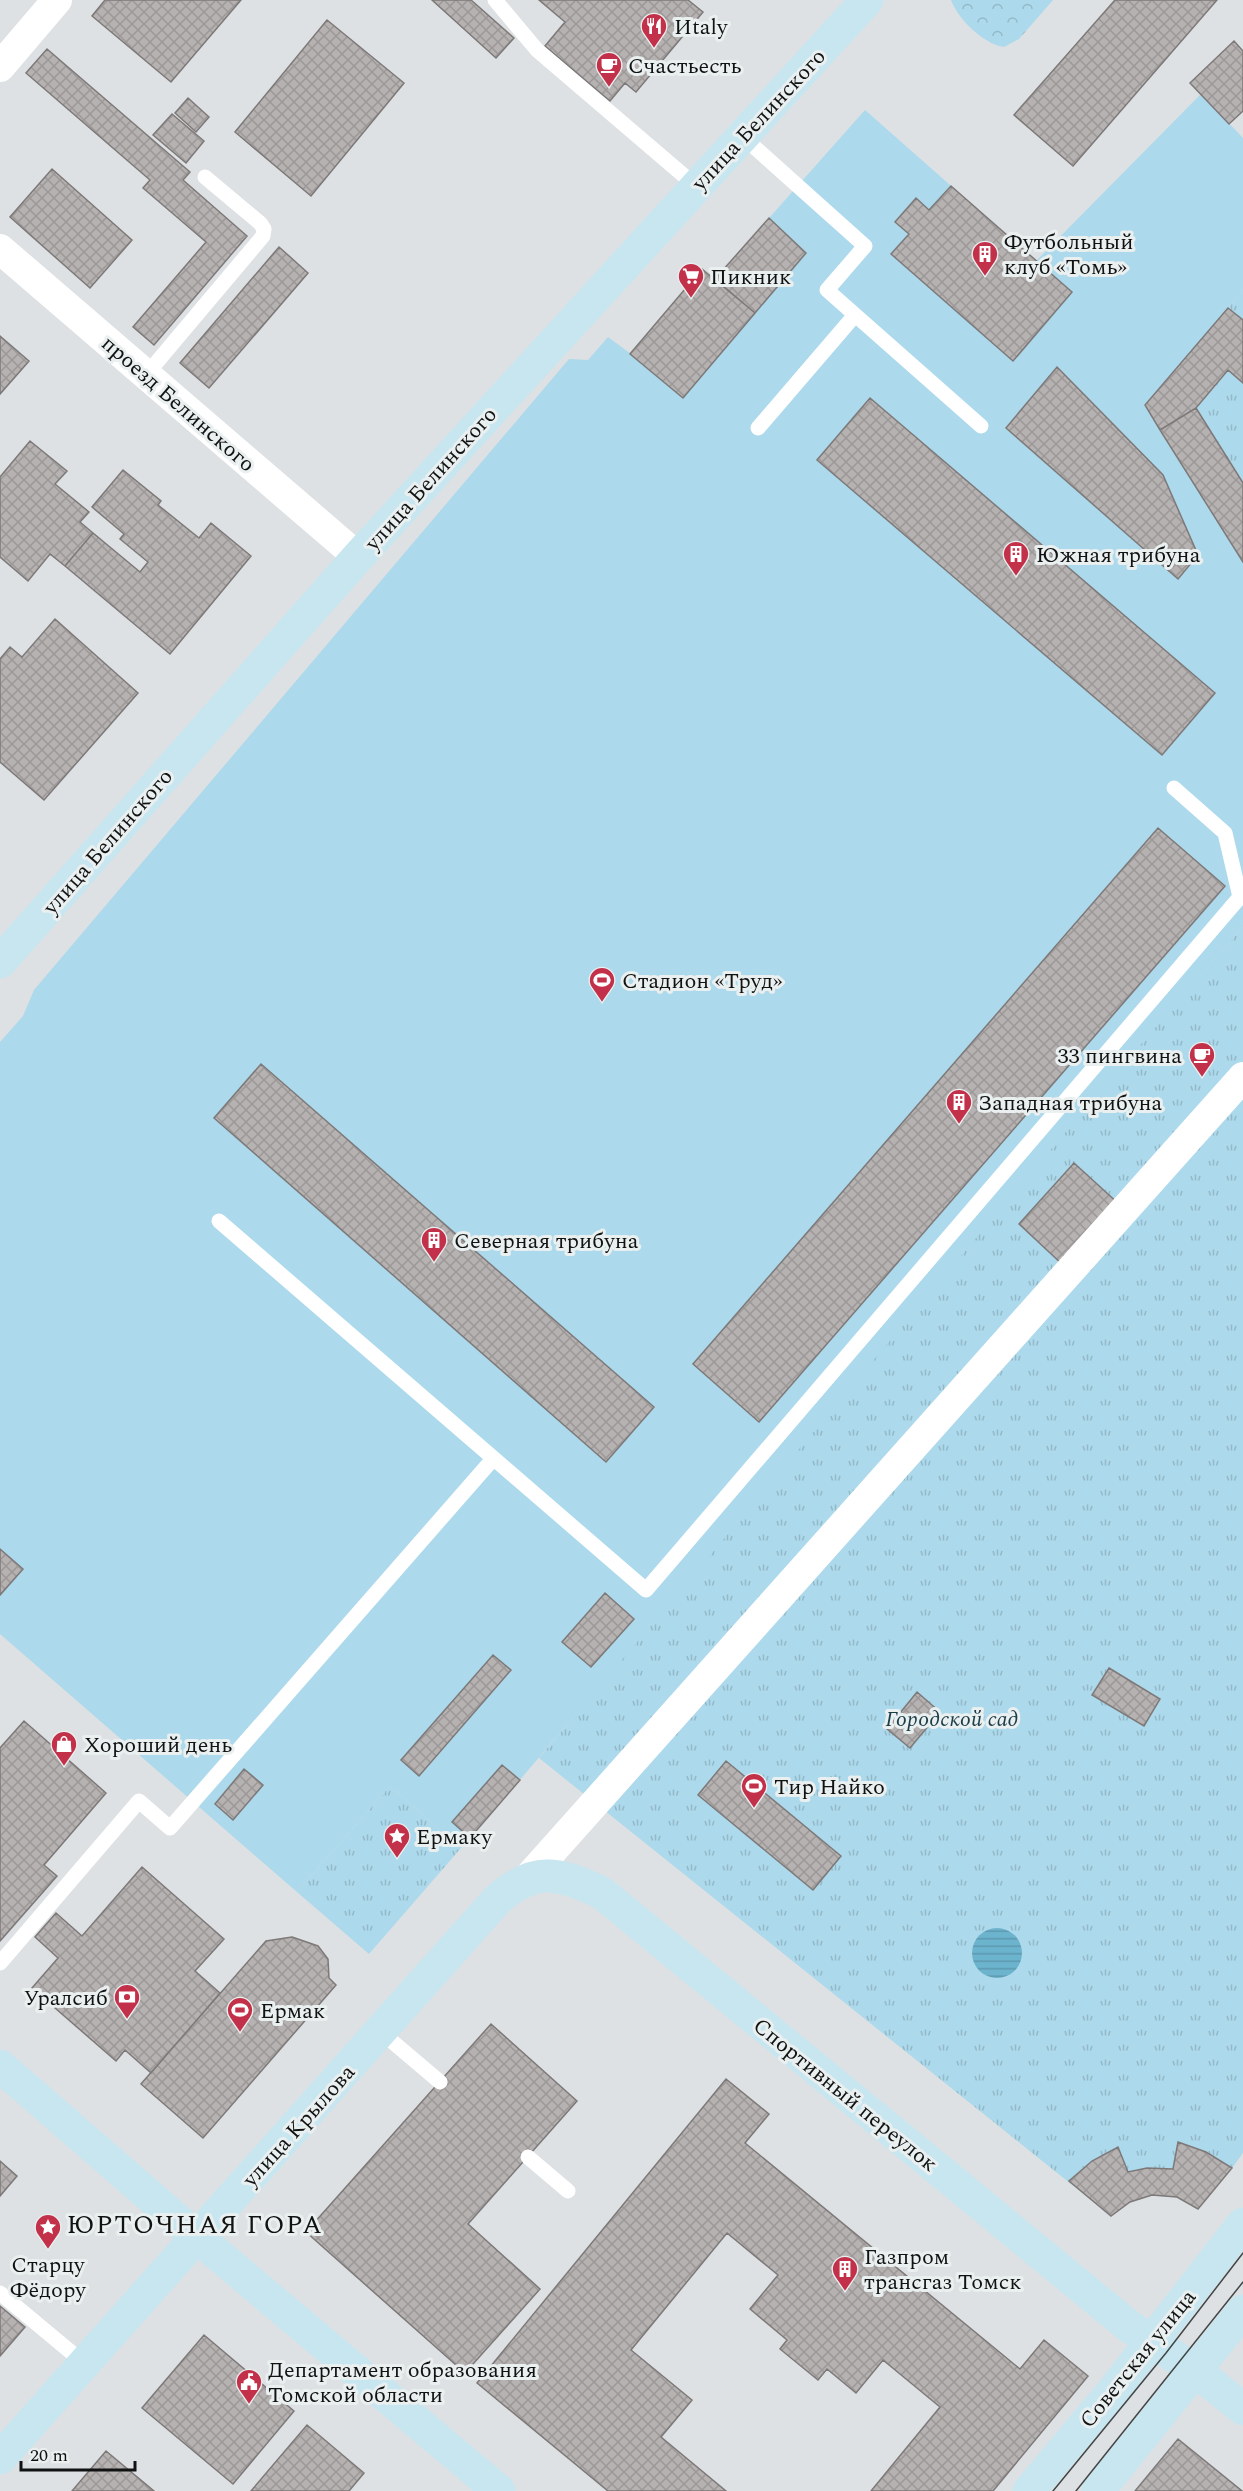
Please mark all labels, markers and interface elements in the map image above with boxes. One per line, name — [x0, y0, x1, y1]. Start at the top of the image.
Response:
restaurant icon: Иtaly — [639, 11, 669, 49]
place label: Иtaly — [674, 11, 729, 44]
street label: улица Белинского — [683, 41, 834, 199]
cafe icon: Счастьесть — [594, 50, 624, 88]
place label: Счастьесть — [628, 50, 742, 83]
place label: Футбольный клуб «Томь» — [1004, 226, 1133, 284]
building icon: Футбольный клуб «Томь» — [970, 239, 1000, 277]
supermarket icon: Пикник — [676, 261, 706, 299]
place label: Пикник — [710, 261, 791, 294]
street label: проезд Белинского — [94, 328, 262, 480]
street label: улица Белинского — [357, 399, 505, 559]
building icon: Южная трибуна — [1001, 539, 1031, 577]
place label: Южная трибуна — [1036, 539, 1201, 572]
street label: улица Белинского — [35, 762, 181, 923]
sports icon: Стадион «Труд» — [587, 965, 617, 1003]
place label: Стадион «Труд» — [622, 965, 783, 998]
place label: 33 пингвина — [1057, 1040, 1182, 1073]
cafe icon: 33 пингвина — [1187, 1040, 1217, 1078]
building icon: Западная трибуна — [944, 1087, 974, 1125]
place label: Западная трибуна — [978, 1087, 1162, 1120]
building icon: Северная трибуна — [419, 1225, 449, 1263]
place label: Северная трибуна — [454, 1225, 639, 1258]
park label: Городской сад — [885, 1703, 1019, 1736]
shop icon: Хороший день — [49, 1729, 79, 1767]
place label: Хороший день — [84, 1729, 232, 1762]
sports icon: Тир Найко — [739, 1771, 769, 1809]
place label: Тир Найко — [774, 1771, 885, 1804]
place icon: Ермаку — [382, 1821, 412, 1859]
place label: Ермаку — [416, 1821, 493, 1854]
place label: Уралсиб — [24, 1982, 108, 2015]
bank icon: Уралсиб — [112, 1982, 142, 2020]
sports icon: Ермак — [225, 1995, 255, 2033]
place label: Ермак — [260, 1995, 325, 2028]
street label: Спортивный переулок — [746, 2010, 945, 2180]
street label: улица Крылова — [234, 2057, 364, 2196]
district label: ЮРТОЧНАЯ ГОРА — [67, 2205, 323, 2245]
place icon: Старцу Фёдору — [33, 2212, 63, 2250]
place label: Газпром трансгаз Томск — [864, 2241, 1021, 2299]
place label: Старцу Фёдору — [10, 2249, 87, 2307]
building icon: Газпром трансгаз Томск — [830, 2254, 860, 2292]
street label: Советская улица — [1072, 2282, 1205, 2435]
place label: Департамент образования Томской области — [268, 2354, 537, 2412]
public building icon: Департамент образования Томской области — [234, 2367, 264, 2405]
scale bar — [21, 2434, 135, 2472]
text: 20 m — [30, 2442, 68, 2469]

